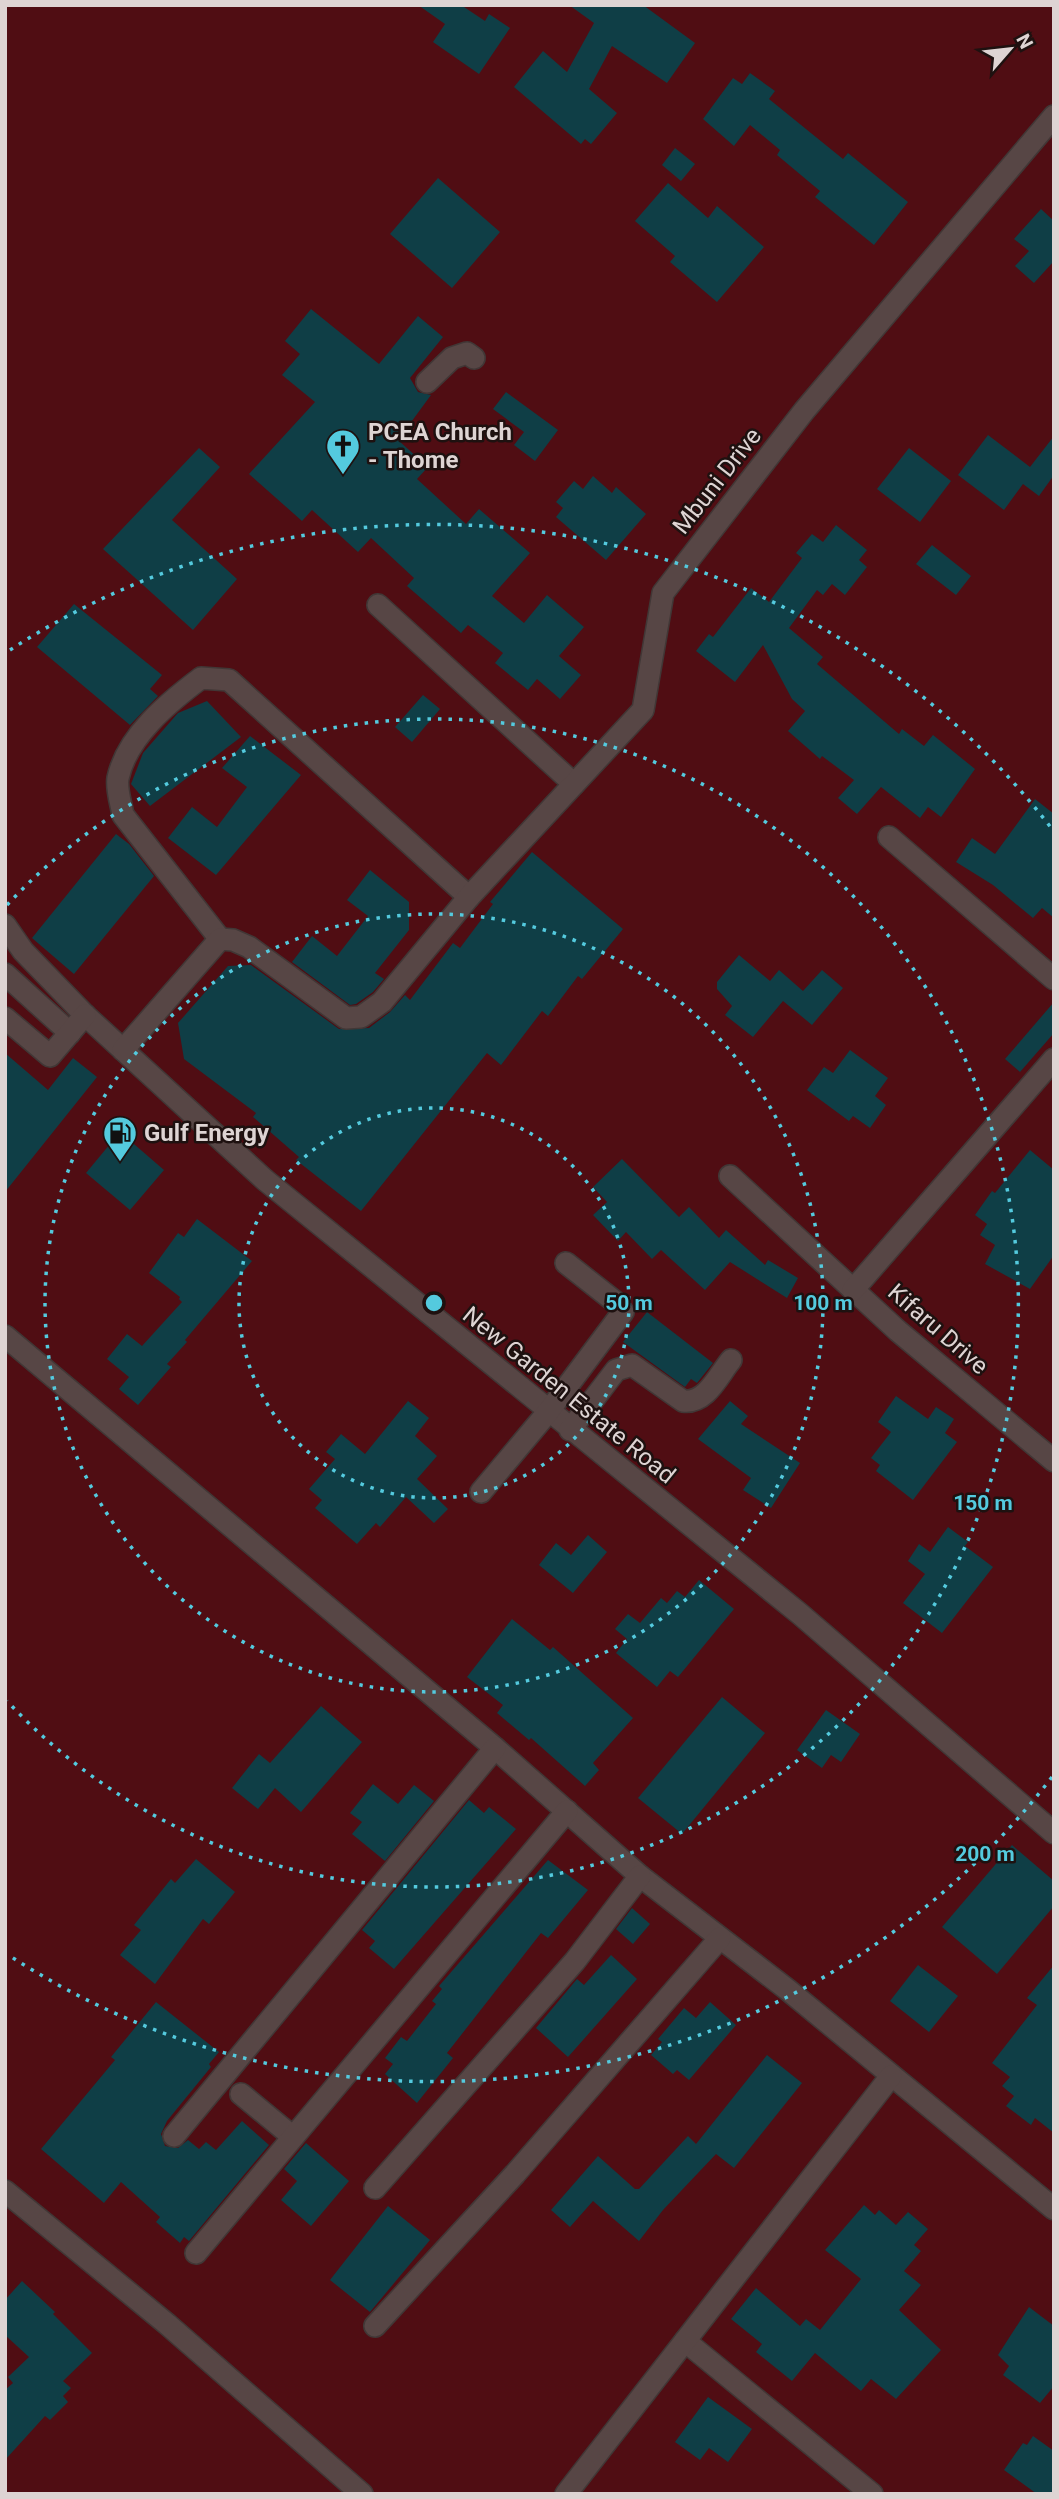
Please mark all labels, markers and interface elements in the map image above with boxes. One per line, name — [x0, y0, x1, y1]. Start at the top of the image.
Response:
north arrow — [975, 14, 1045, 84]
text: N — [1011, 30, 1038, 53]
place label: PCEA Church - Thome — [368, 418, 512, 474]
street label: Mbuni Drive — [667, 422, 767, 540]
church icon: PCEA Church - Thome — [324, 427, 362, 476]
fuel station icon: Gulf Energy — [101, 1114, 139, 1163]
place label: Gulf Energy — [144, 1119, 270, 1147]
street label: Kifaru Drive — [882, 1278, 994, 1380]
centre of rings — [422, 1291, 446, 1315]
text: 50 m — [605, 1291, 653, 1315]
text: 100 m — [793, 1291, 853, 1315]
street label: New Garden Estate Road — [457, 1301, 681, 1489]
text: 150 m — [953, 1491, 1013, 1515]
text: 200 m — [955, 1842, 1015, 1866]

